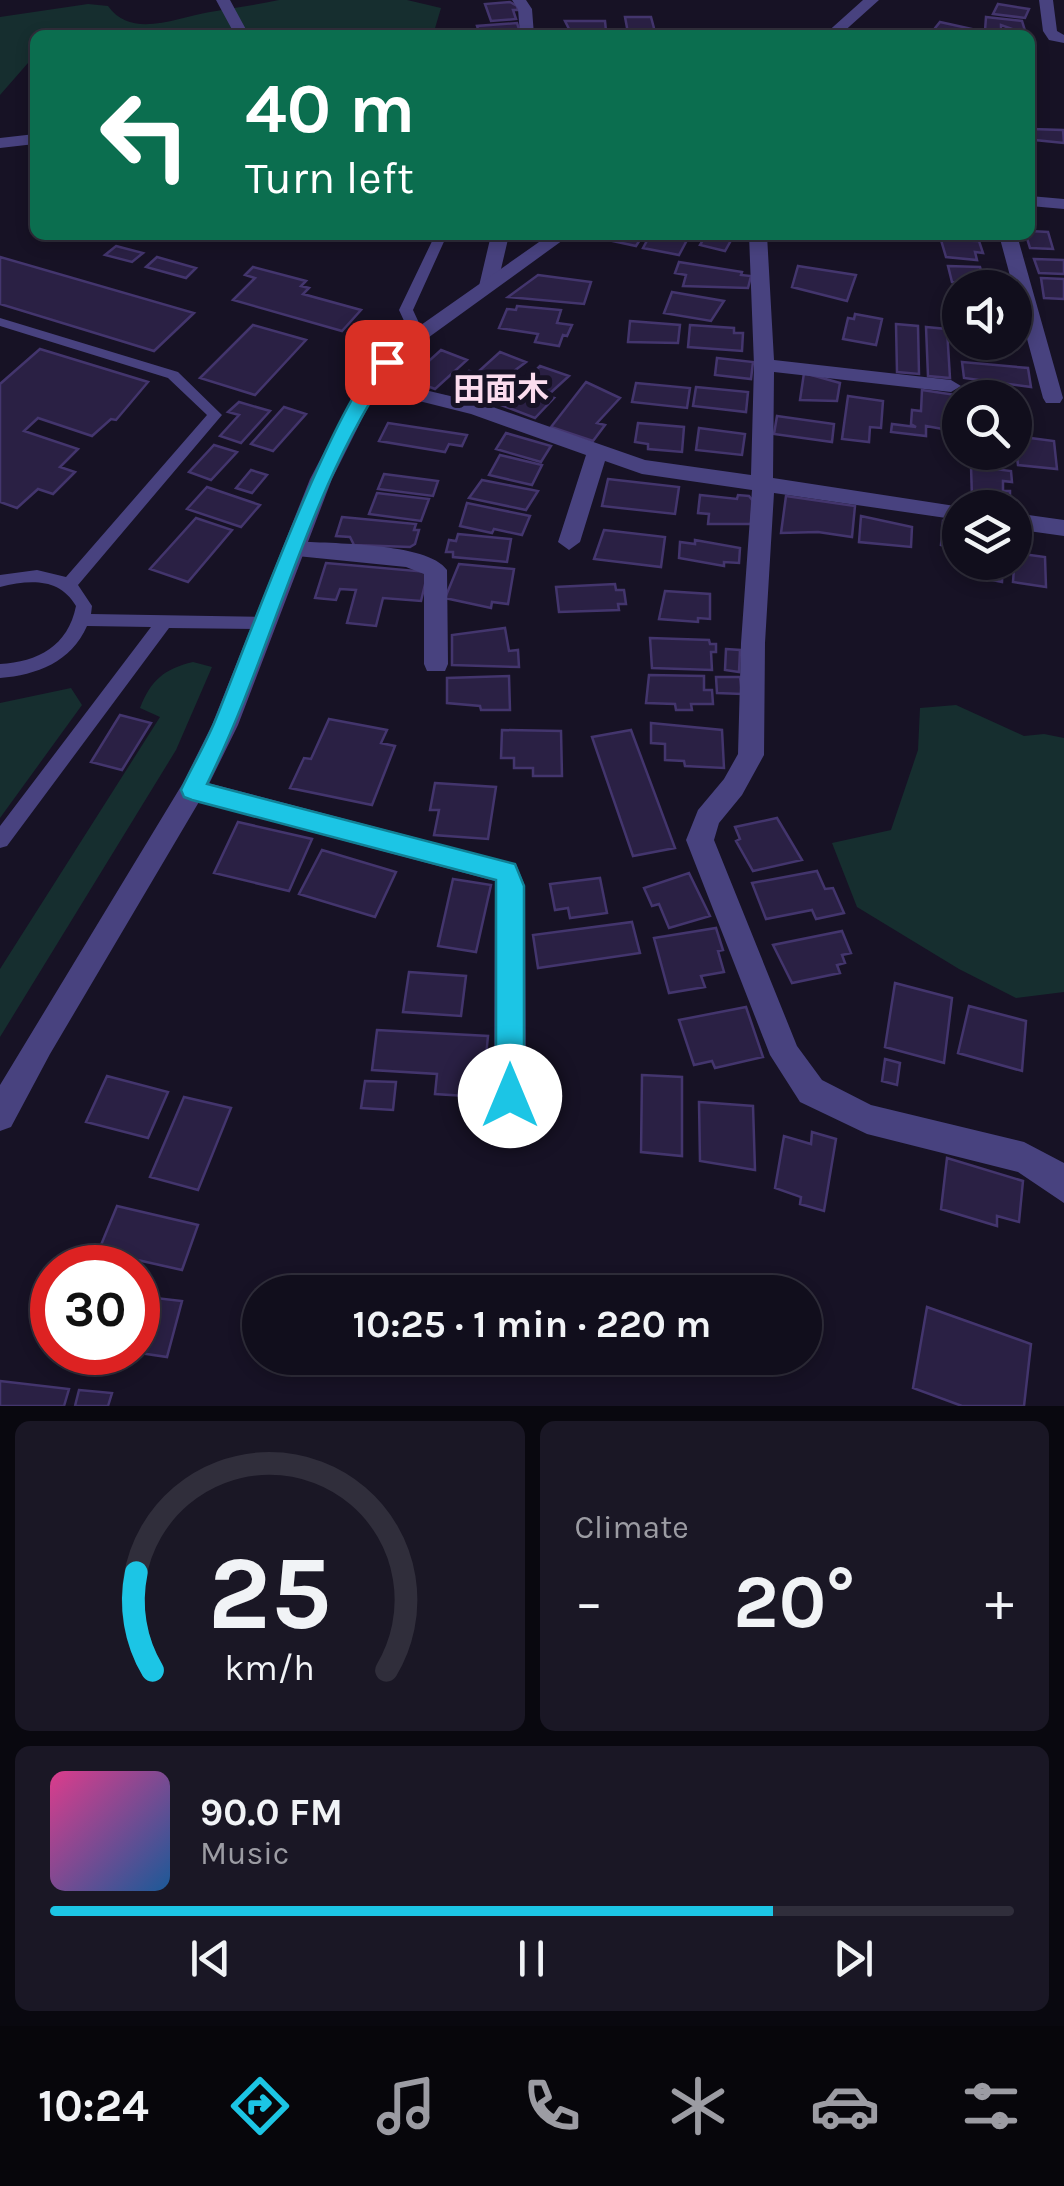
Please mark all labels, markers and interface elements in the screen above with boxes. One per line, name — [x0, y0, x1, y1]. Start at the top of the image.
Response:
text: 40 m — [245, 68, 415, 150]
icon: left — [80, 70, 210, 200]
text: Turn left — [245, 152, 414, 204]
map controls — [942, 270, 1032, 580]
button: sound — [942, 270, 1032, 360]
pin — [345, 320, 430, 405]
icon: arrive — [360, 335, 415, 390]
district label: 田面木 — [453, 371, 549, 408]
button: search — [942, 380, 1032, 470]
button: layers — [942, 490, 1032, 580]
position arrow — [458, 1044, 562, 1148]
speed limit sign: 30 — [30, 1245, 160, 1375]
text: 10:25 · 1 min · 220 m — [353, 1302, 711, 1347]
text: Climate — [575, 1509, 689, 1546]
text: 25 — [208, 1533, 331, 1654]
text: 20° — [733, 1558, 855, 1646]
text: − — [575, 1570, 603, 1634]
text: + — [985, 1570, 1014, 1634]
text: km/h — [224, 1647, 315, 1689]
text: 90.0 FM — [200, 1790, 343, 1835]
text: Music — [200, 1835, 289, 1872]
icon: previous — [183, 1931, 238, 1986]
icon: pause — [504, 1931, 559, 1986]
icon: next — [826, 1931, 881, 1986]
icon: directions — [225, 2071, 295, 2141]
icon: music — [371, 2071, 441, 2141]
icon: phone — [517, 2071, 587, 2141]
icon: climate — [663, 2071, 733, 2141]
icon: car — [810, 2071, 880, 2141]
icon: filters — [956, 2071, 1026, 2141]
text: 10:24 — [38, 2080, 149, 2132]

